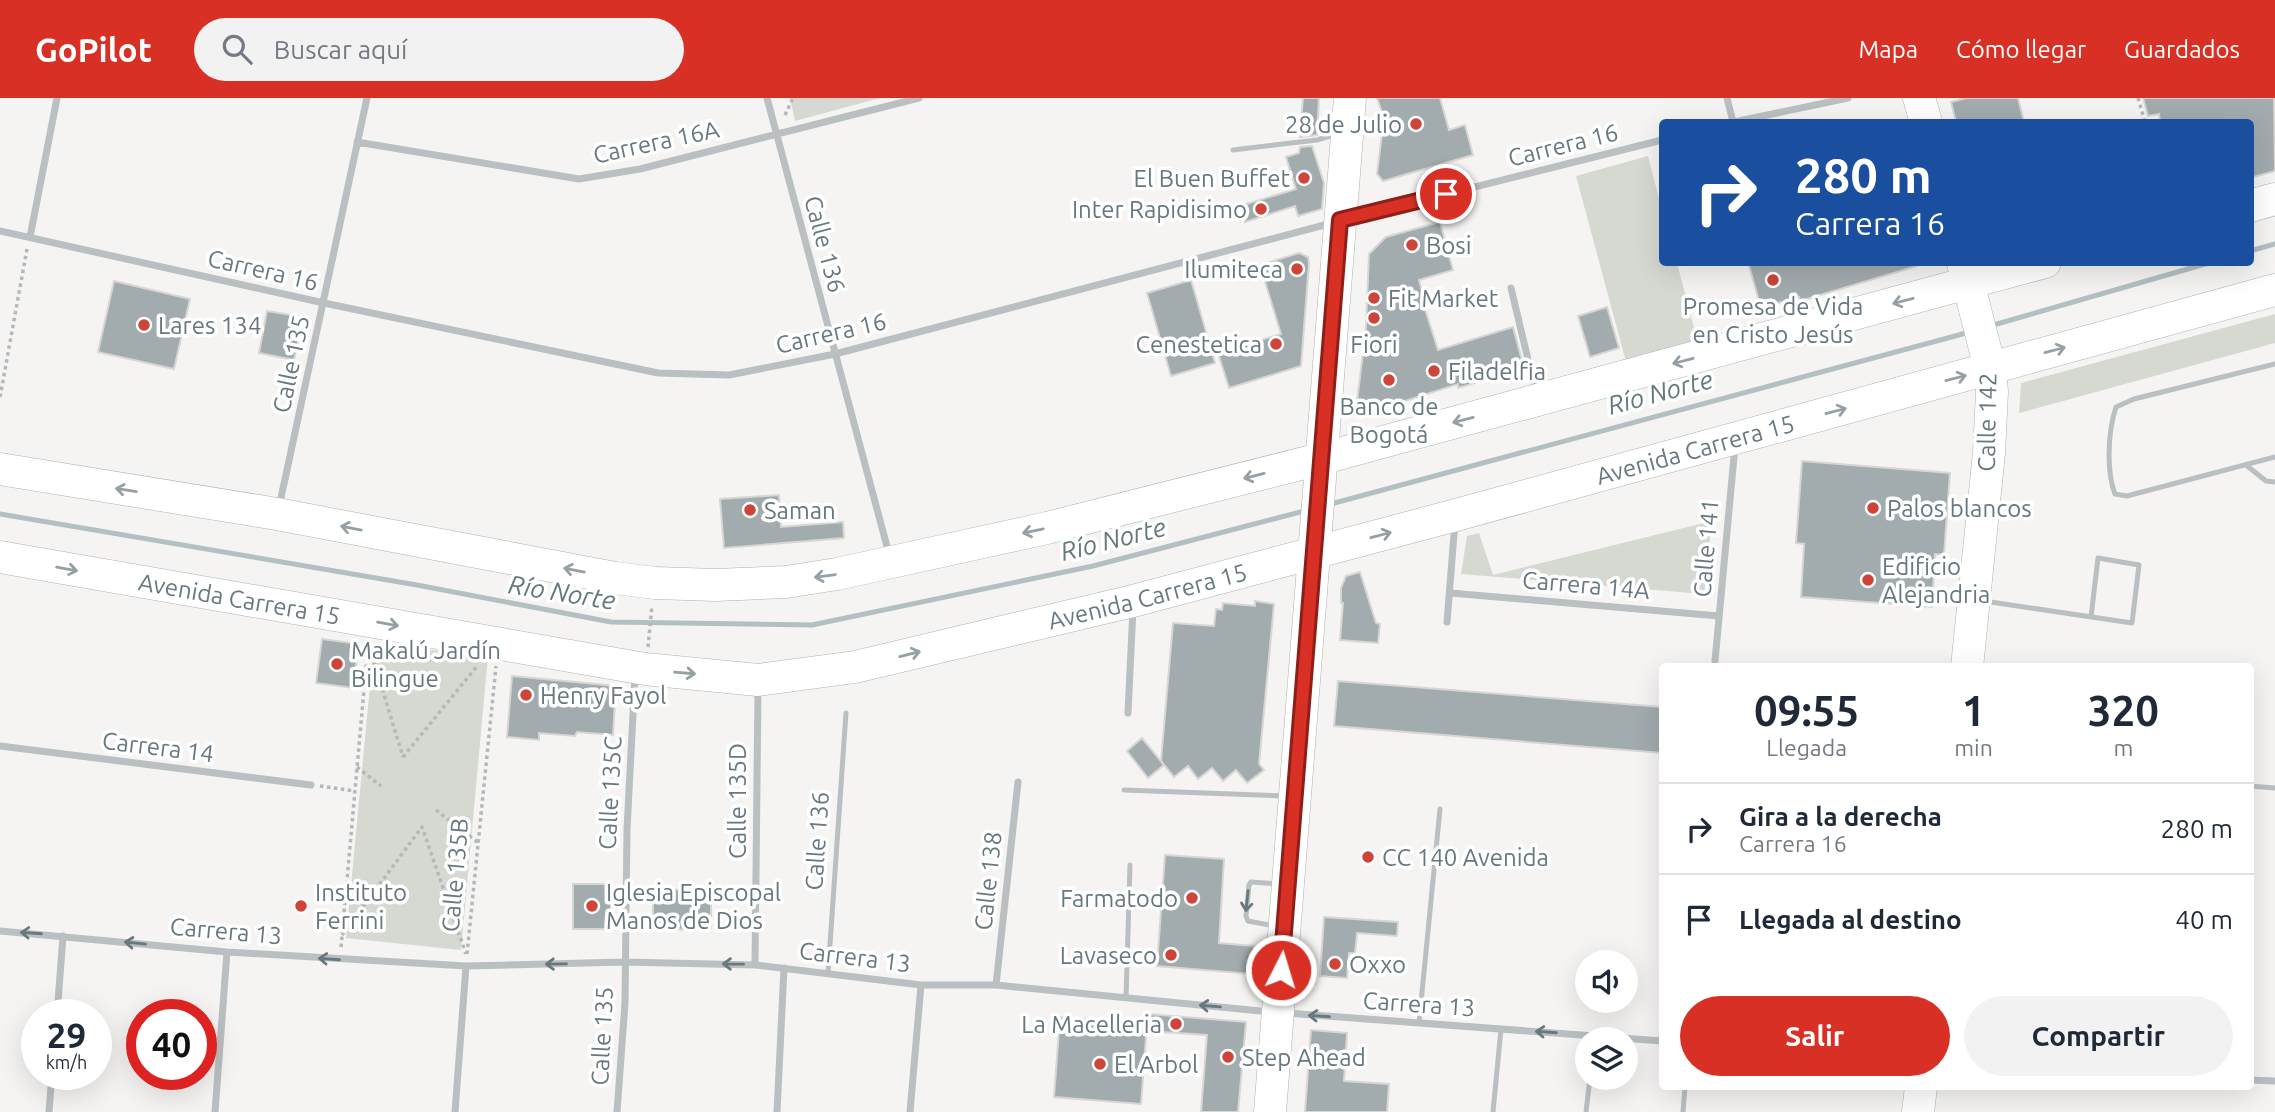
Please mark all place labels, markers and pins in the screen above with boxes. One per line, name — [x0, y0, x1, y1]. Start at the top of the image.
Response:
place label: 28 de Julio — [1285, 111, 1402, 138]
marker: 28 de Julio — [1408, 116, 1424, 132]
pin — [1416, 164, 1476, 224]
place label: El Buen Buffet — [1133, 165, 1291, 192]
marker: El Buen Buffet — [1296, 170, 1312, 186]
place label: Inter Rapidisimo — [1072, 196, 1247, 223]
marker: Inter Rapidisimo — [1253, 201, 1269, 217]
place label: Bosi — [1426, 232, 1472, 259]
marker: Bosi — [1404, 237, 1420, 253]
place label: Ilumiteca — [1184, 256, 1283, 283]
marker: Ilumiteca — [1289, 261, 1305, 277]
marker: Promesa de Vida en Cristo Jesús — [1765, 272, 1781, 288]
place label: Fit Market — [1388, 285, 1499, 312]
marker: Fit Market — [1366, 290, 1382, 306]
place label: Promesa de Vida en Cristo Jesús — [1683, 293, 1863, 348]
marker: Fiori — [1366, 310, 1382, 326]
place label: Lares 134 — [158, 312, 261, 339]
marker: Lares 134 — [136, 317, 152, 333]
place label: Cenestetica — [1135, 331, 1262, 358]
place label: Fiori — [1350, 331, 1398, 358]
marker: Cenestetica — [1268, 336, 1284, 352]
place label: Filadelfia — [1448, 358, 1546, 385]
marker: Filadelfia — [1426, 363, 1442, 379]
marker: Banco de Bogotá — [1381, 372, 1397, 388]
place label: Banco de Bogotá — [1339, 393, 1439, 448]
place label: Palos blancos — [1887, 495, 2032, 522]
place label: Saman — [764, 497, 836, 524]
marker: Palos blancos — [1865, 500, 1881, 516]
marker: Saman — [742, 502, 758, 518]
place label: Edificio Alejandria — [1882, 553, 1990, 608]
marker: Edificio Alejandria — [1860, 572, 1876, 588]
place label: Makalú Jardín Bilingue — [351, 637, 501, 692]
marker: Makalú Jardín Bilingue — [329, 656, 345, 672]
place label: Henry Fayol — [540, 682, 666, 709]
marker: Henry Fayol — [518, 687, 534, 703]
place label: CC 140 Avenida — [1382, 844, 1549, 871]
marker: CC 140 Avenida — [1360, 849, 1376, 865]
place label: Instituto Ferrini — [315, 879, 407, 934]
place label: Iglesia Episcopal Manos de Dios — [606, 879, 781, 934]
place label: Farmatodo — [1060, 885, 1178, 912]
marker: Farmatodo — [1184, 890, 1200, 906]
marker: Instituto Ferrini — [293, 898, 309, 914]
marker: Iglesia Episcopal Manos de Dios — [584, 898, 600, 914]
place label: Lavaseco — [1060, 942, 1157, 969]
marker: Lavaseco — [1163, 947, 1179, 963]
place label: Oxxo — [1349, 951, 1406, 978]
marker: Oxxo — [1327, 956, 1343, 972]
place label: La Macelleria — [1021, 1011, 1162, 1038]
marker: La Macelleria — [1168, 1016, 1184, 1032]
place label: Step Ahead — [1242, 1044, 1366, 1071]
marker: Step Ahead — [1220, 1049, 1236, 1065]
place label: El Arbol — [1114, 1051, 1198, 1078]
marker: El Arbol — [1092, 1056, 1108, 1072]

